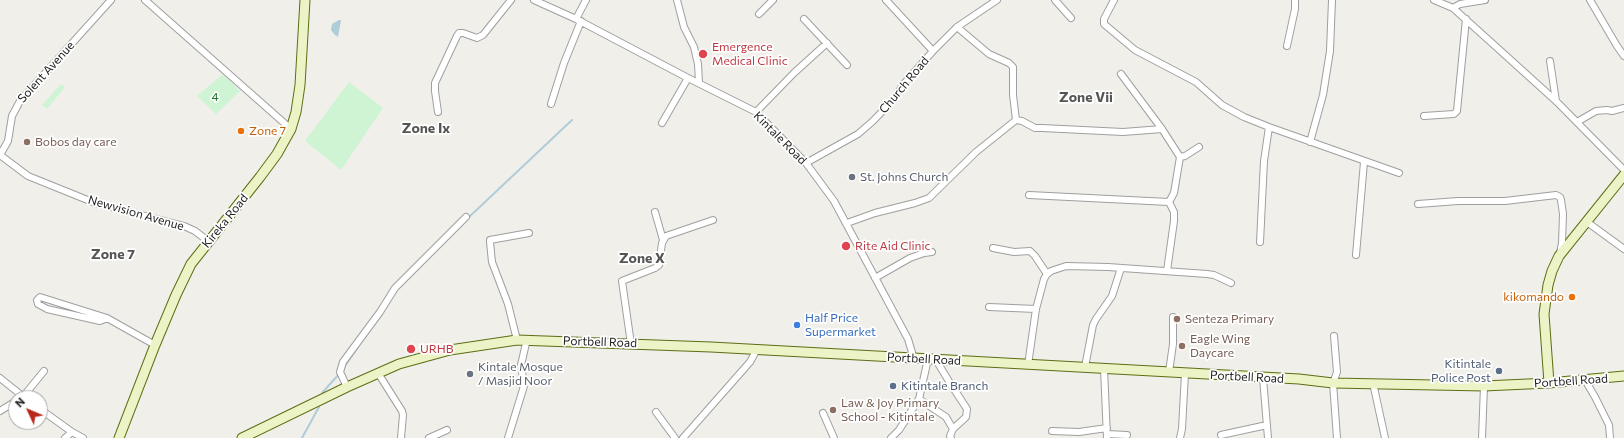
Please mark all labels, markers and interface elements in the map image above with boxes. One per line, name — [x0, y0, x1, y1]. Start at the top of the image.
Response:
street label: Solent Avenue — [15, 38, 77, 106]
place label: Emergence Medical Clinic — [712, 40, 788, 68]
marker: Emergence Medical Clinic — [697, 48, 709, 60]
street label: Church Road — [876, 54, 932, 116]
district label: Zone Vii — [1059, 89, 1113, 105]
park label: 4 — [211, 90, 219, 104]
street label: Kintale Road — [751, 109, 809, 167]
district label: Zone Ix — [402, 120, 450, 136]
place label: Zone 7 — [249, 124, 286, 138]
marker: Zone 7 — [236, 126, 246, 136]
place label: Bobos day care — [35, 135, 117, 149]
marker: Bobos day care — [22, 137, 32, 147]
place label: St. Johns Church — [860, 170, 948, 184]
marker: St. Johns Church — [847, 172, 857, 182]
street label: Kireka Road — [199, 191, 251, 251]
street label: Newvision Avenue — [86, 192, 186, 234]
place label: Rite Aid Clinic — [855, 239, 930, 253]
marker: Rite Aid Clinic — [840, 240, 852, 252]
district label: Zone 7 — [91, 246, 135, 262]
district label: Zone X — [619, 250, 665, 266]
place label: kikomando — [1503, 290, 1564, 304]
marker: kikomando — [1567, 292, 1577, 302]
place label: Half Price Supermarket — [805, 311, 876, 339]
place label: Senteza Primary — [1185, 312, 1274, 326]
marker: Senteza Primary — [1172, 314, 1182, 324]
marker: Half Price Supermarket — [792, 320, 802, 330]
place label: Eagle Wing Daycare — [1190, 332, 1250, 360]
street label: Portbell Road — [563, 334, 637, 350]
marker: Eagle Wing Daycare — [1177, 341, 1187, 351]
place label: URHB — [420, 342, 454, 356]
marker: URHB — [405, 343, 417, 355]
street label: Portbell Road — [887, 350, 961, 368]
place label: Kitintale Police Post — [1431, 357, 1491, 385]
place label: Kintale Mosque / Masjid Noor — [478, 360, 563, 388]
marker: Kitintale Police Post — [1494, 366, 1504, 376]
street label: Portbell Road — [1210, 368, 1284, 386]
marker: Kintale Mosque / Masjid Noor — [465, 369, 475, 379]
street label: Portbell Road — [1534, 371, 1608, 391]
place label: Kitintale Branch — [901, 379, 988, 393]
marker: Kitintale Branch — [888, 381, 898, 391]
north arrow — [8, 390, 48, 430]
text: N — [12, 395, 27, 410]
place label: Law & Joy Primary School - Kitintale — [841, 396, 939, 424]
marker: Law & Joy Primary School - Kitintale — [828, 405, 838, 415]

